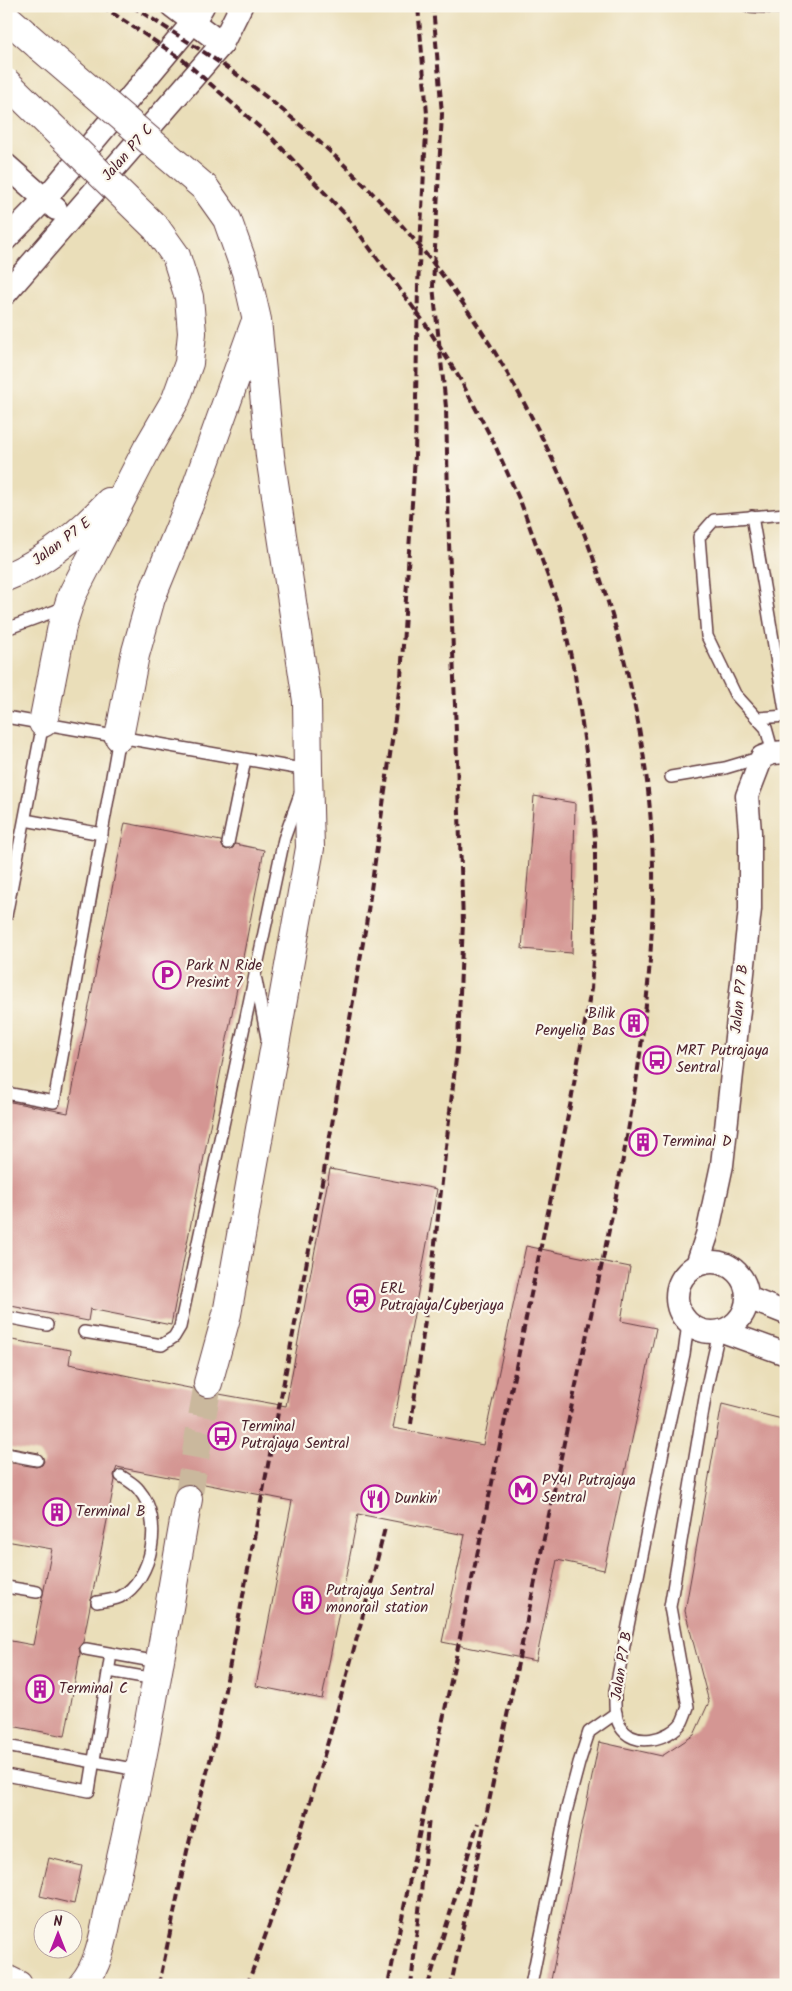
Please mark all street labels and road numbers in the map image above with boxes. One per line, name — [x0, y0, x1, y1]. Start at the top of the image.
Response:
street label: Jalan P7 C — [96, 119, 160, 187]
street label: Jalan P7 E — [27, 511, 98, 572]
street label: Jalan P7 B — [724, 963, 756, 1035]
street label: Jalan P7 B — [605, 1630, 639, 1702]

